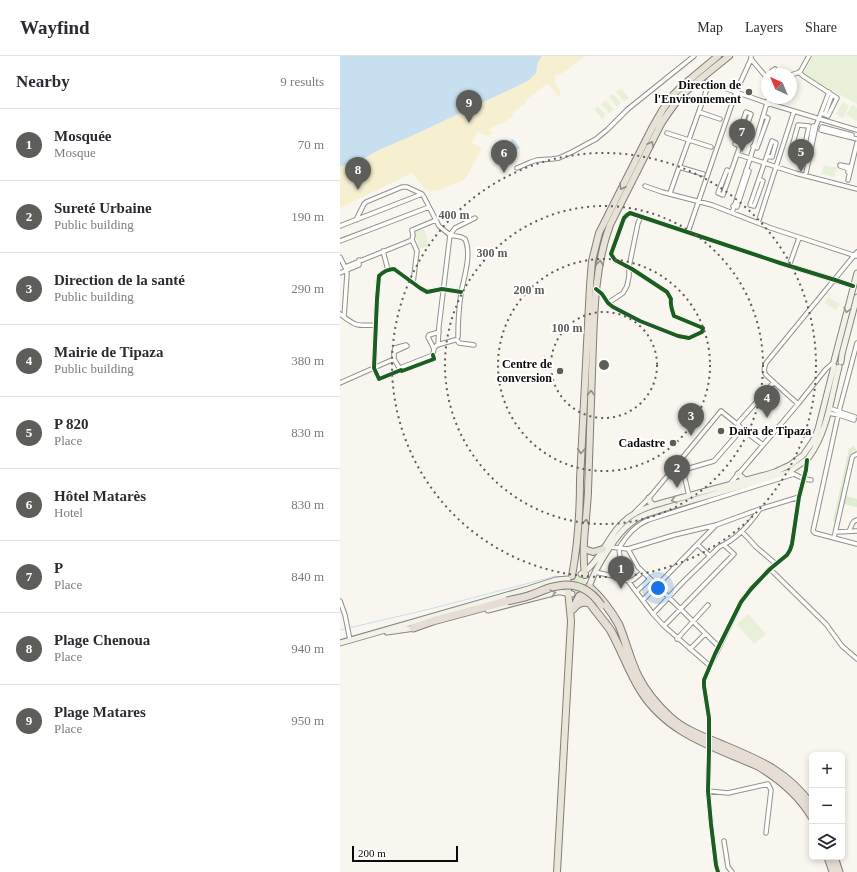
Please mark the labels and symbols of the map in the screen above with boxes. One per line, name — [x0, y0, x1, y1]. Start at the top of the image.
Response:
north arrow — [761, 68, 797, 104]
place label: Direction de l'Environnement — [655, 78, 742, 106]
marker: Direction de l'Environnement — [744, 87, 754, 97]
pin: 9 — [456, 90, 482, 123]
pin: 7 — [729, 119, 755, 152]
pin: 5 — [788, 139, 814, 172]
pin: 6 — [491, 140, 517, 173]
one-way arrow — [646, 141, 654, 149]
pin: 8 — [345, 157, 371, 190]
one-way arrow — [619, 183, 627, 190]
text: 400 m — [439, 208, 470, 222]
text: 300 m — [477, 246, 508, 260]
one-way arrow — [595, 260, 604, 266]
text: 200 m — [514, 283, 545, 297]
one-way arrow — [844, 307, 852, 314]
text: 100 m — [552, 321, 583, 335]
place label: Centre de conversion — [497, 357, 553, 385]
centre of rings — [597, 358, 611, 372]
marker: Centre de conversion — [555, 366, 565, 376]
pin: 4 — [754, 385, 780, 418]
one-way arrow — [587, 390, 595, 396]
pin: 3 — [678, 403, 704, 436]
place label: Daïra de Tipaza — [729, 424, 811, 438]
marker: Daïra de Tipaza — [716, 426, 726, 436]
place label: Cadastre — [619, 436, 666, 450]
marker: Cadastre — [668, 438, 678, 448]
one-way arrow — [577, 448, 586, 454]
pin: 2 — [664, 455, 690, 488]
one-way arrow — [670, 495, 677, 504]
one-way arrow — [581, 519, 590, 525]
pin: 1 — [608, 556, 634, 589]
your location — [648, 578, 668, 598]
one-way arrow — [550, 590, 556, 598]
scale bar — [352, 844, 458, 863]

